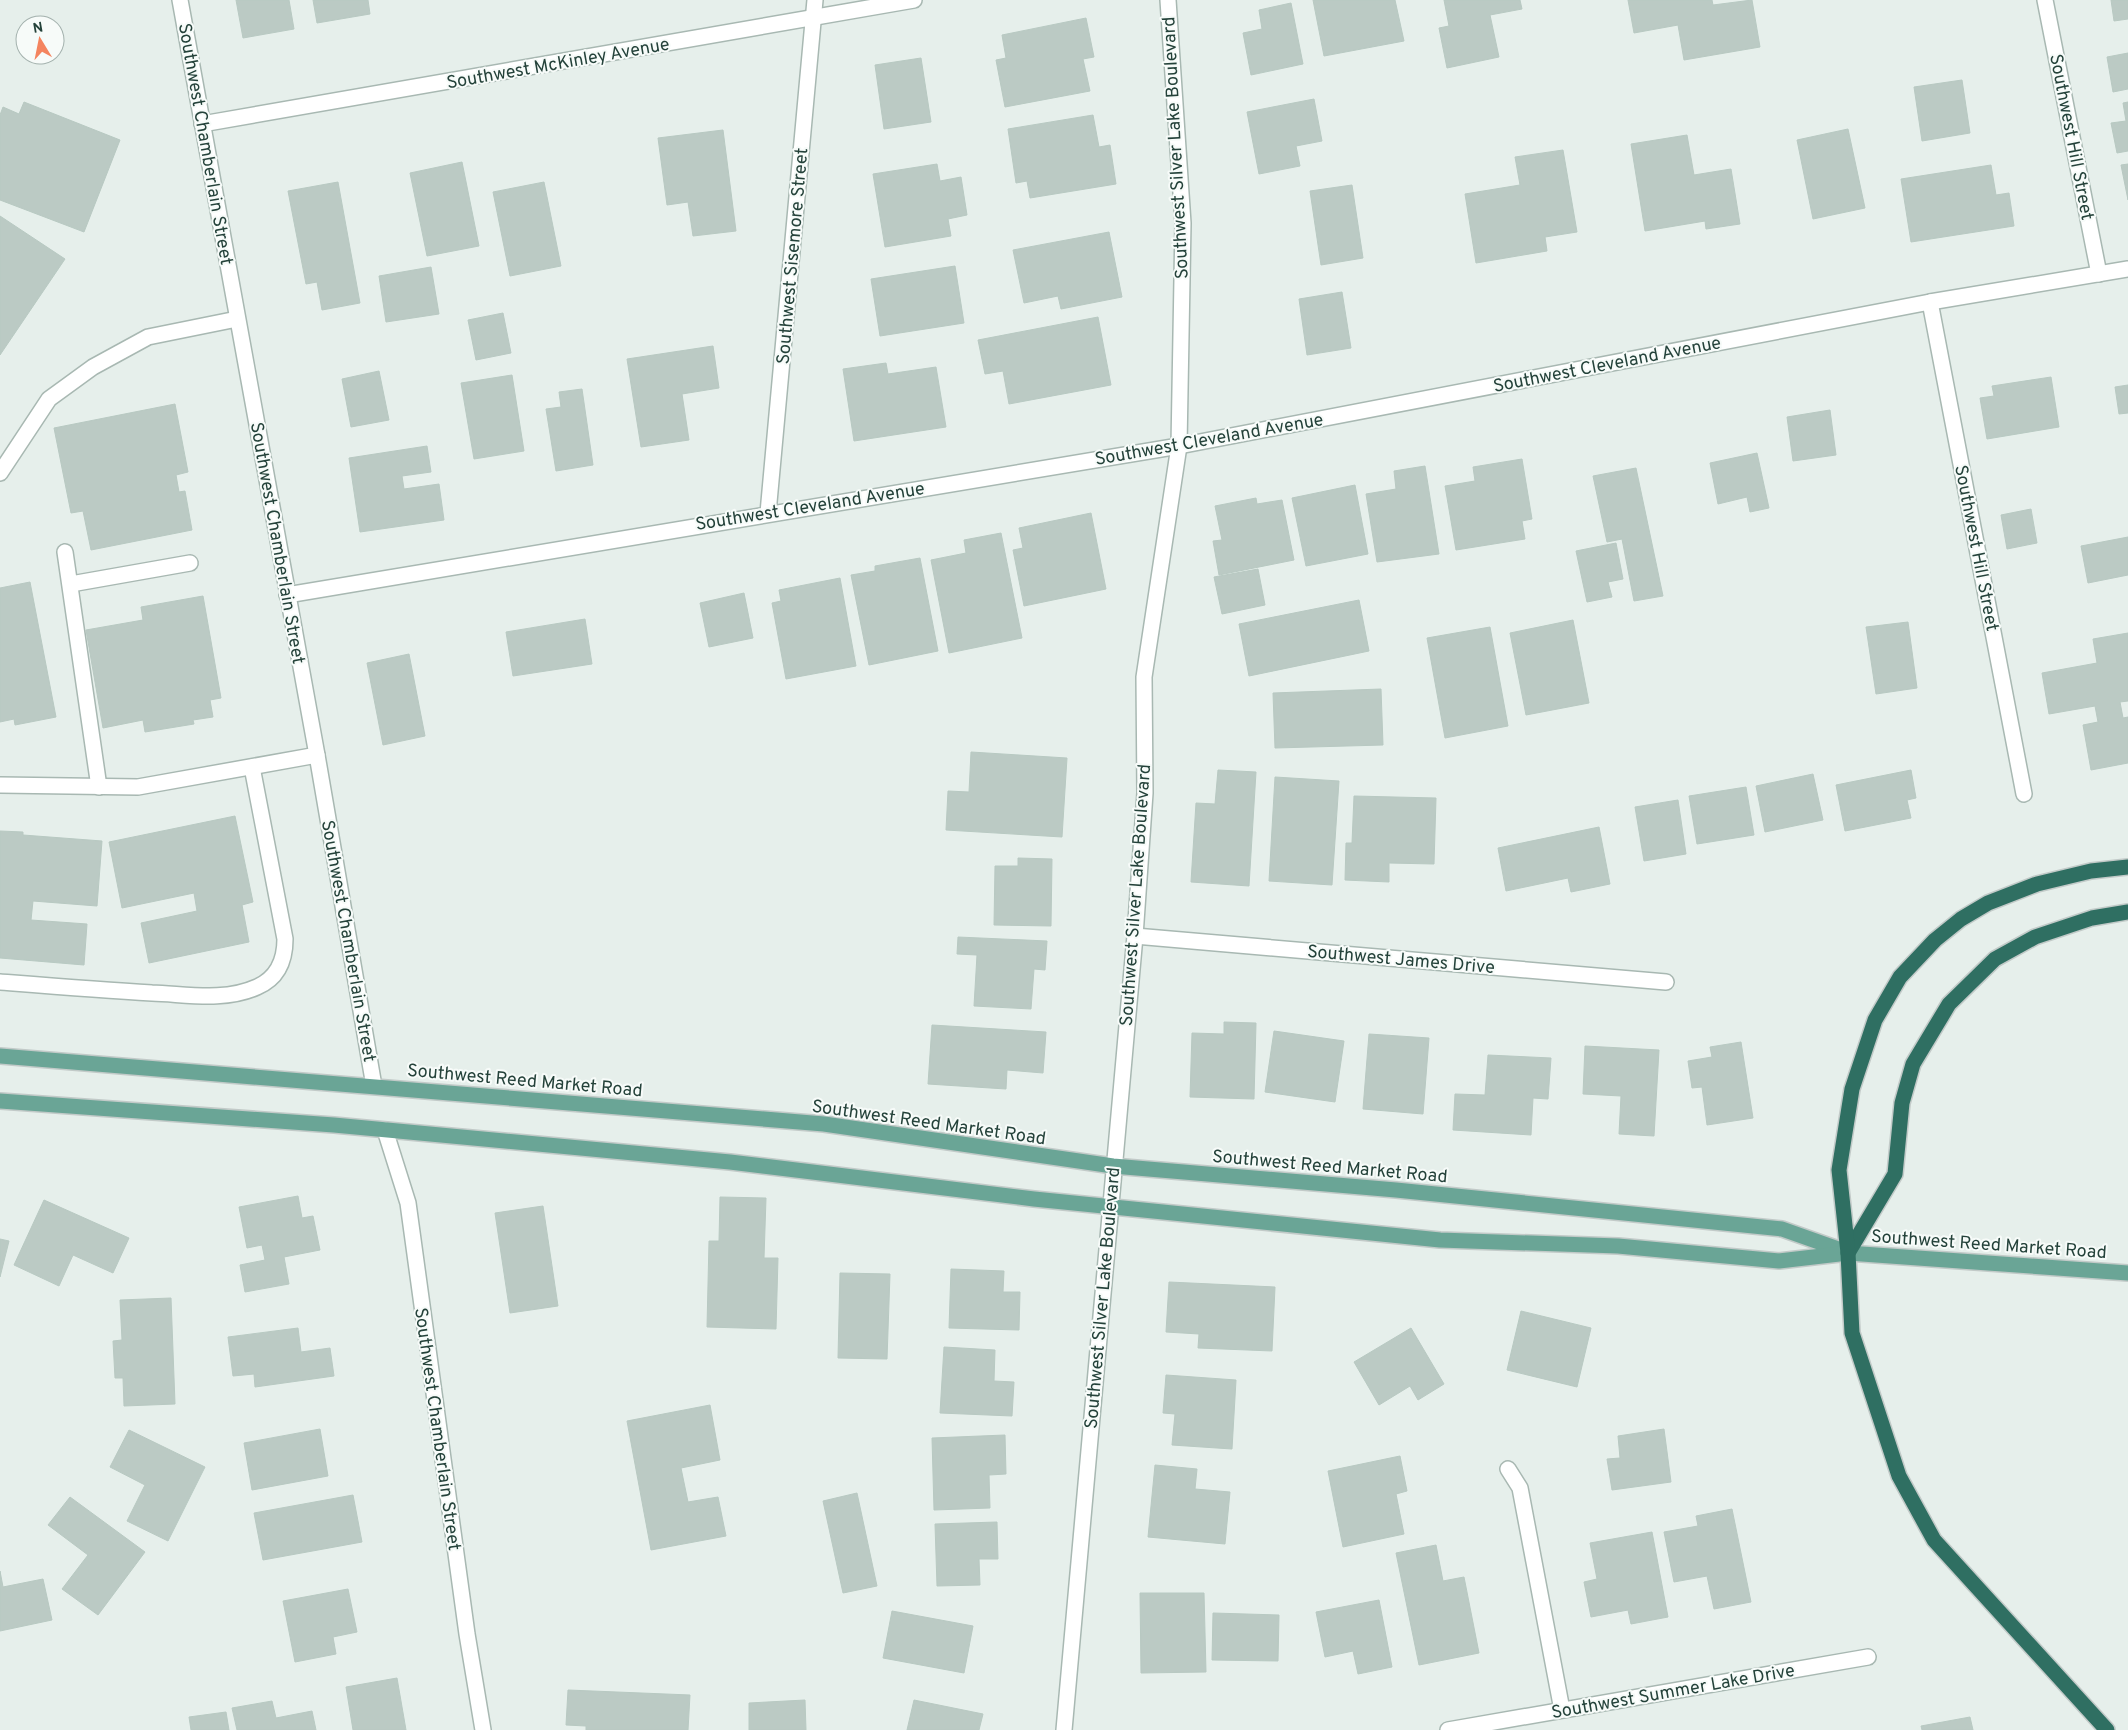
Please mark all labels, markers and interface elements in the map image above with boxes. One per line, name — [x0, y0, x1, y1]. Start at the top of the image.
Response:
north arrow — [15, 15, 65, 65]
street label: Southwest Silver Lake Boulevard — [1158, 16, 1195, 280]
text: N — [32, 19, 44, 38]
street label: Southwest Chamberlain Street — [172, 22, 237, 267]
street label: Southwest McKinley Avenue — [445, 34, 671, 95]
street label: Southwest Hill Street — [2043, 52, 2098, 222]
street label: Southwest Sisemore Street — [773, 147, 814, 365]
street label: Southwest Cleveland Avenue — [1491, 332, 1723, 399]
street label: Southwest Cleveland Avenue — [1093, 409, 1325, 472]
street label: Southwest Chamberlain Street — [244, 421, 309, 666]
street label: Southwest Hill Street — [1948, 463, 2003, 633]
street label: Southwest Cleveland Avenue — [694, 478, 926, 537]
street label: Southwest Silver Lake Boulevard — [1116, 763, 1157, 1027]
street label: Southwest Chamberlain Street — [315, 819, 380, 1064]
street label: Southwest James Drive — [1306, 941, 1496, 980]
street label: Southwest Reed Market Road — [406, 1060, 644, 1103]
street label: Southwest Reed Market Road — [810, 1096, 1047, 1151]
street label: Southwest Reed Market Road — [1211, 1146, 1449, 1189]
street label: Southwest Silver Lake Boulevard — [1081, 1166, 1126, 1430]
street label: Southwest Reed Market Road — [1870, 1226, 2108, 1265]
street label: Southwest Chamberlain Street — [408, 1306, 465, 1552]
street label: Southwest Summer Lake Drive — [1550, 1660, 1797, 1725]

